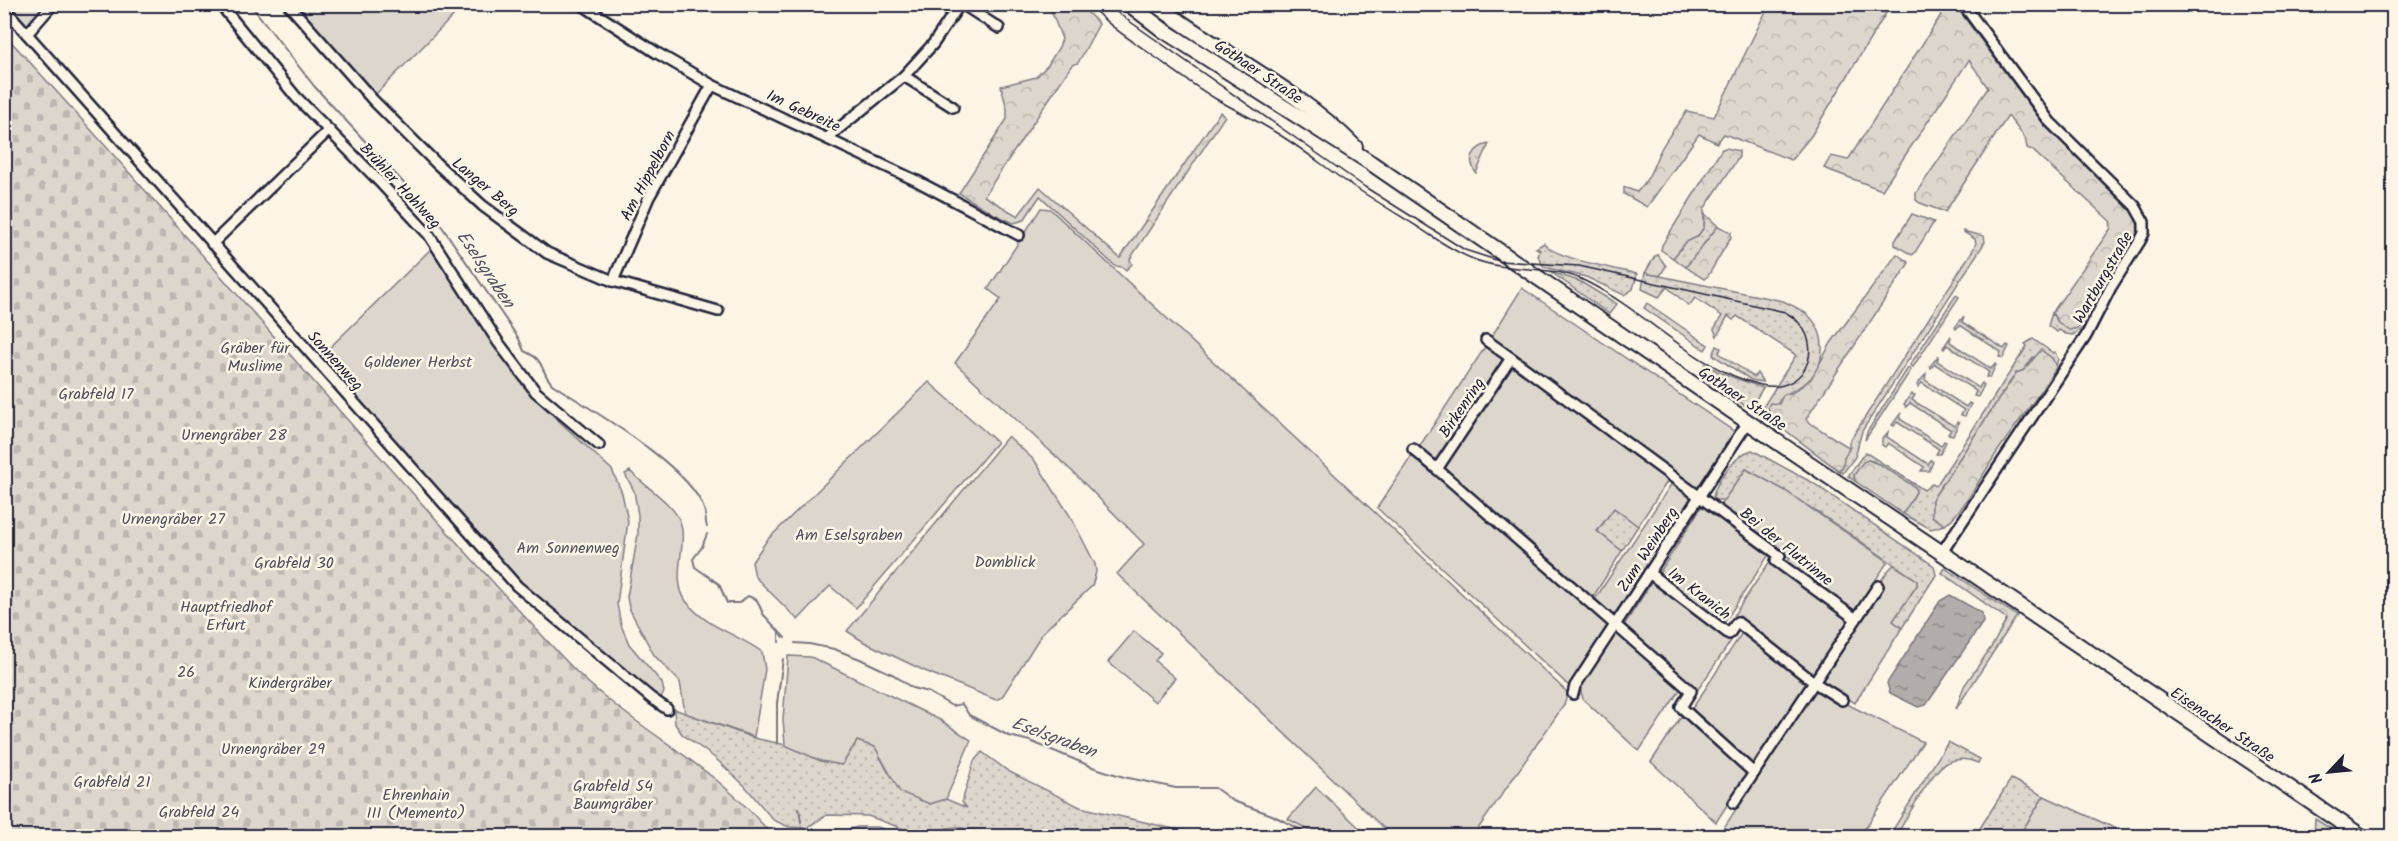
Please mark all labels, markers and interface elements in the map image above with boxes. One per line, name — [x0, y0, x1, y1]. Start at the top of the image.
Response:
street label: Gothaer Straße — [1209, 33, 1308, 111]
street label: Im Gebreite — [762, 83, 845, 139]
street label: Am Hippelborn — [614, 126, 683, 225]
street label: Brühler Hohlweg — [353, 137, 447, 235]
street label: Langer Berg — [446, 151, 524, 223]
water label: Eselsgraben — [448, 225, 522, 316]
street label: Wartburgstraße — [2067, 227, 2140, 329]
street label: Sonnenweg — [301, 325, 369, 397]
park label: Gräber für Muslime — [221, 336, 291, 379]
park label: Goldener Herbst — [364, 350, 473, 375]
street label: Gothaer Straße — [1693, 360, 1792, 438]
street label: Birkenring — [1433, 373, 1492, 443]
park label: Grabfeld 17 — [59, 382, 134, 407]
park label: Urnengräber 28 — [181, 423, 287, 448]
street label: Zum Weinberg — [1611, 502, 1685, 597]
street label: Bei der Flutrinne — [1734, 502, 1838, 593]
park label: Urnengräber 27 — [121, 507, 225, 532]
park label: Am Eselsgraben — [795, 523, 903, 548]
park label: Am Sonnenweg — [517, 536, 619, 561]
park label: Domblick — [974, 550, 1036, 575]
park label: Grabfeld 30 — [254, 551, 334, 576]
street label: Im Kranich — [1662, 561, 1736, 627]
park label: Hauptfriedhof Erfurt — [180, 595, 274, 638]
park label: 26 — [177, 660, 195, 685]
park label: Kindergräber — [248, 671, 334, 696]
street label: Eisenacher Straße — [2165, 681, 2280, 770]
water label: Eselsgraben — [1007, 710, 1101, 768]
park label: Urnengräber 29 — [221, 737, 325, 762]
north arrow — [2299, 742, 2359, 802]
text: N — [2303, 768, 2330, 788]
park label: Grabfeld 21 — [74, 770, 150, 795]
park label: Grabfeld 54 Baumgräber — [573, 774, 654, 817]
park label: Ehrenhain III (Memento) — [367, 783, 465, 826]
park label: Grabfeld 24 — [159, 800, 239, 825]

